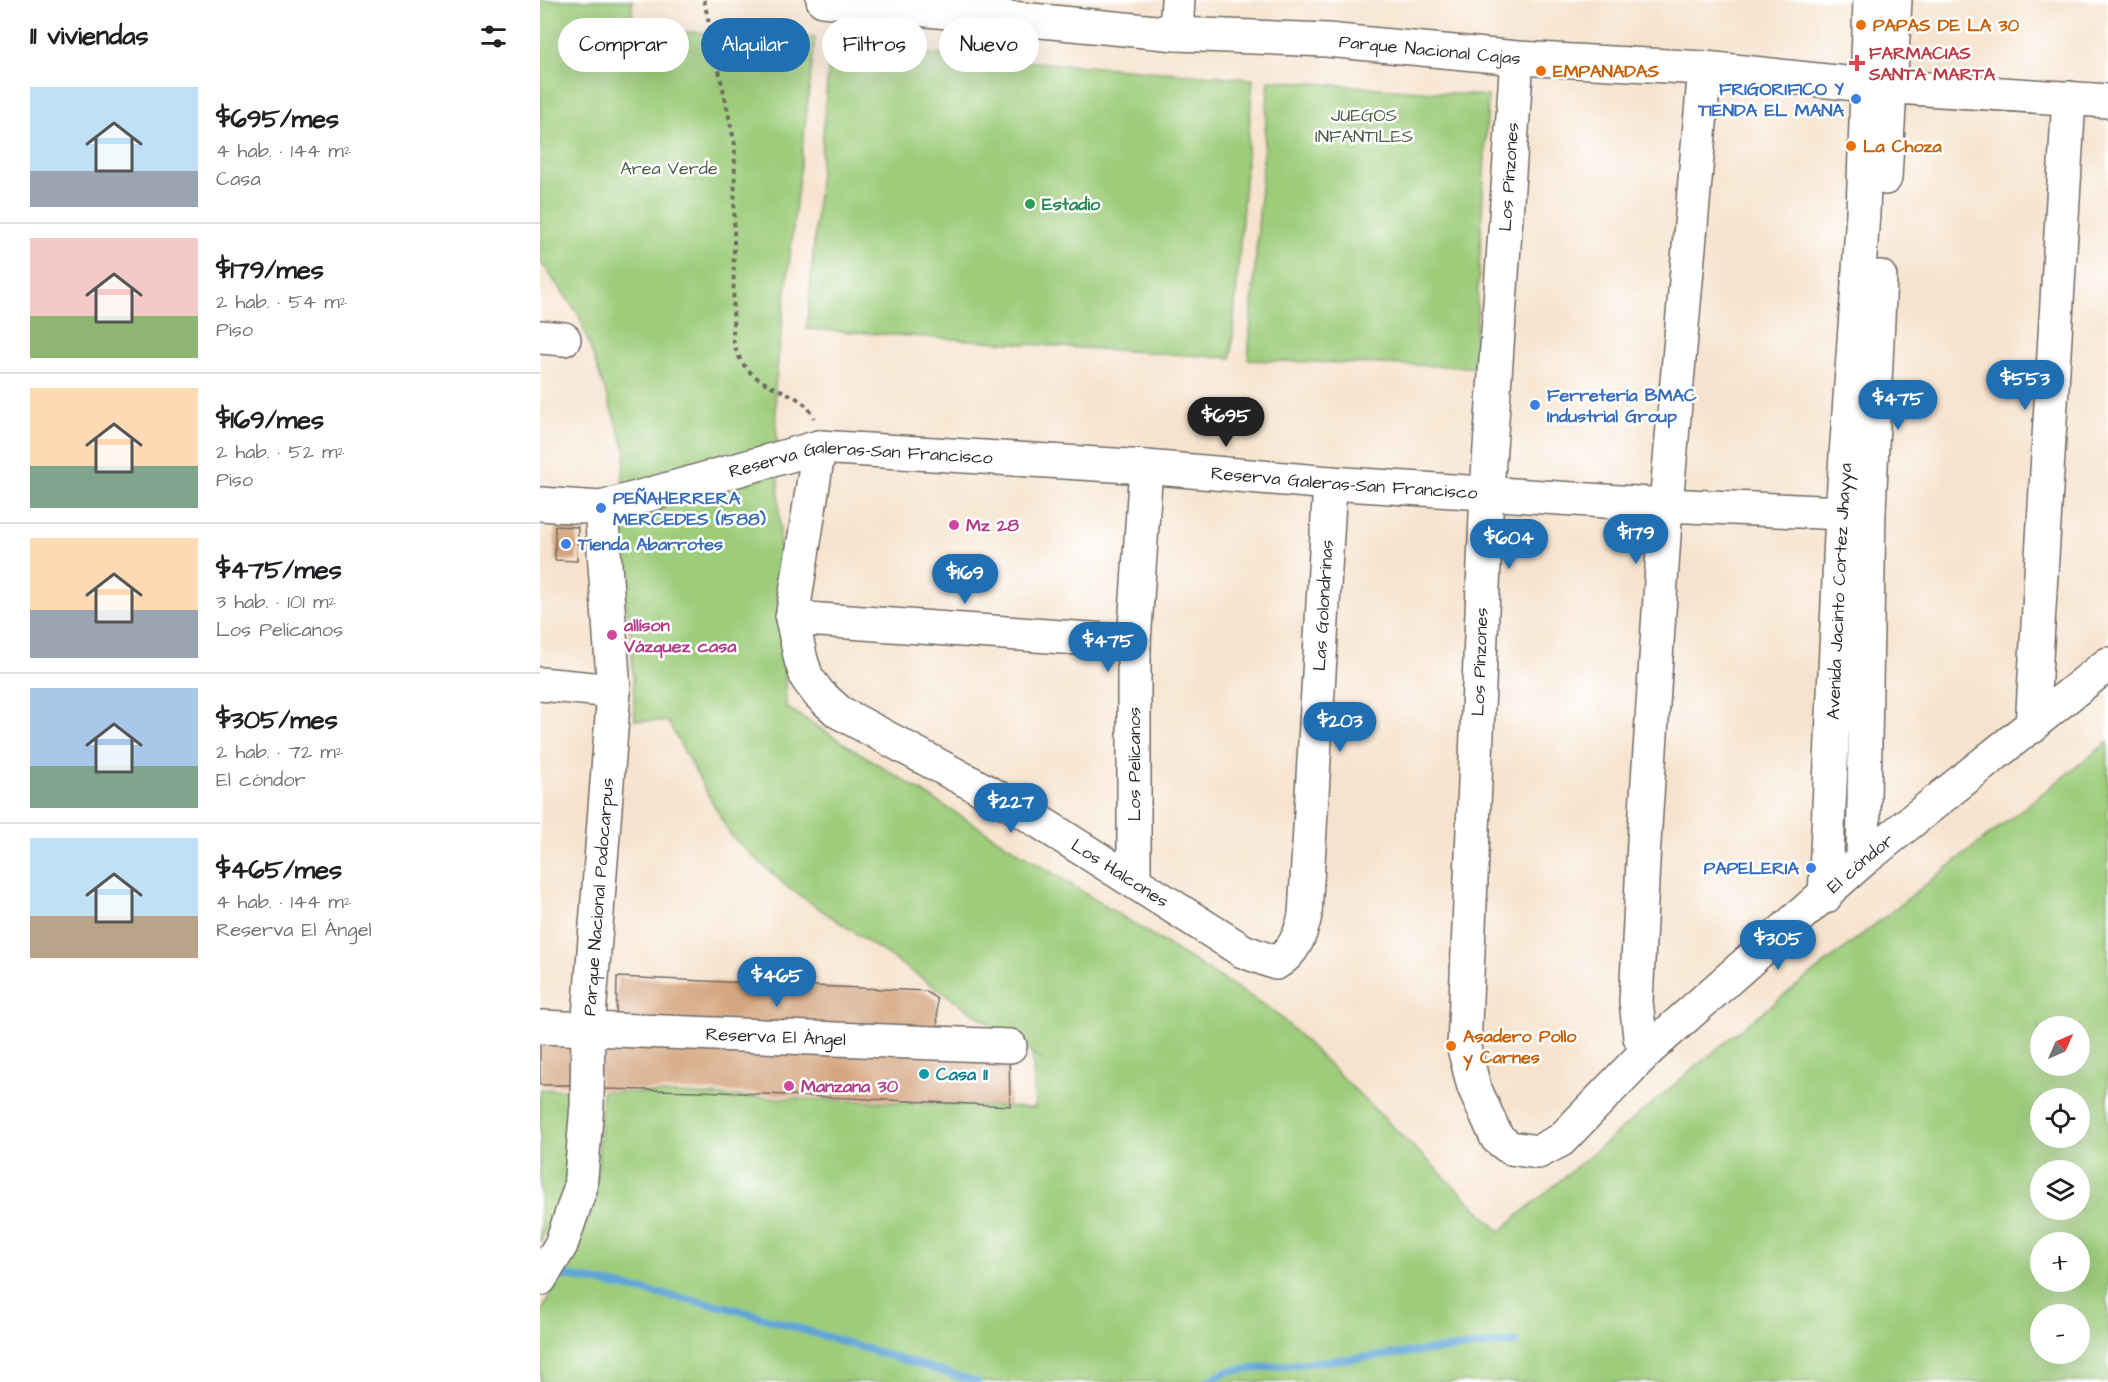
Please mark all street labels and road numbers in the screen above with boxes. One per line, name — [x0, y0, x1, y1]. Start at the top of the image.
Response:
street label: Parque Nacional Cajas — [1338, 29, 1522, 71]
street label: Los Pinzones — [1493, 122, 1525, 232]
street label: Reserva Galeras-San Francisco — [726, 434, 994, 484]
street label: Reserva Galeras-San Francisco — [1210, 460, 1478, 505]
street label: Avenida Jacinto Cortez Jhayya — [1820, 462, 1858, 720]
street label: Las Golondrinas — [1307, 539, 1339, 672]
street label: Los Pinzones — [1466, 607, 1494, 717]
street label: Los Pelícanos — [1122, 707, 1147, 821]
street label: Parque Nacional Podocarpus — [577, 777, 620, 1017]
street label: El cóndor — [1821, 828, 1899, 899]
street label: Los Halcones — [1066, 833, 1174, 913]
street label: Reserva El Ángel — [705, 1021, 847, 1052]

